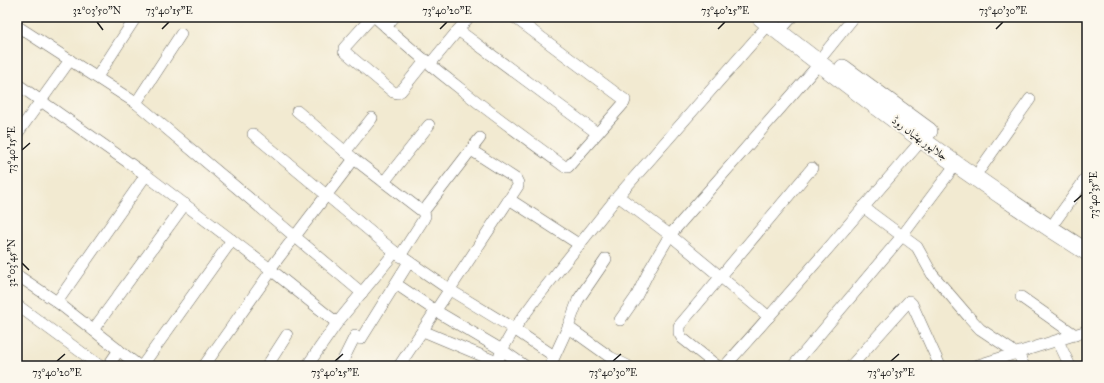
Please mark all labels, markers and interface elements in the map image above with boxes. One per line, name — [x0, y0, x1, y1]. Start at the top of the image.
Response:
text: 32°03'50"N — [73, 5, 122, 17]
text: 73°40'15"E — [145, 5, 193, 17]
text: 73°40'20"E — [422, 5, 472, 17]
text: 73°40'25"E — [701, 5, 749, 17]
text: 73°40'30"E — [979, 5, 1027, 17]
street label: جلالپور بھٹیاں روڈ — [889, 114, 951, 164]
text: 73°40'15"E — [6, 126, 18, 174]
text: 73°40'35"E — [1088, 171, 1100, 219]
text: 32°03'45"N — [6, 238, 18, 287]
text: 73°40'20"E — [32, 367, 82, 379]
text: 73°40'25"E — [311, 367, 359, 379]
text: 73°40'30"E — [589, 367, 637, 379]
text: 73°40'35"E — [867, 367, 915, 379]

